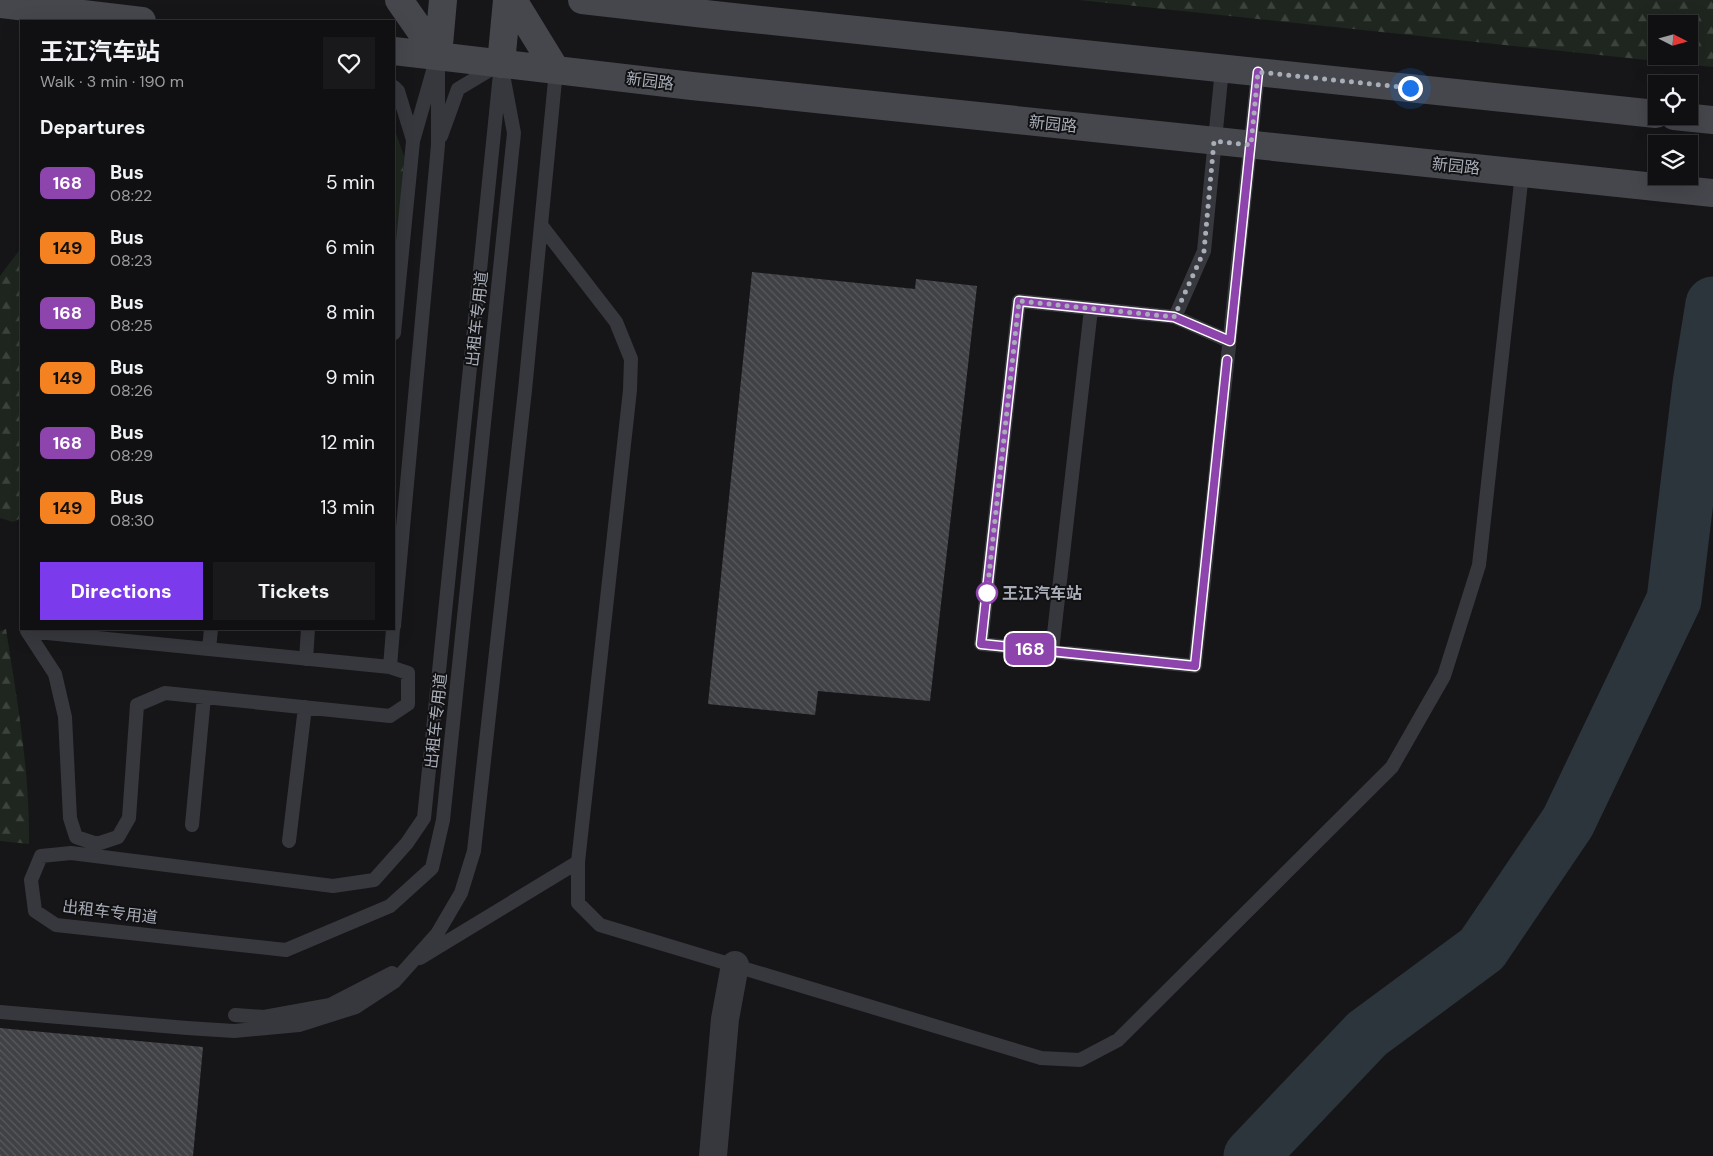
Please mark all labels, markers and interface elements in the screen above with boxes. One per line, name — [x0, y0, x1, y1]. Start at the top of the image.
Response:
north arrow — [1648, 15, 1698, 65]
map controls — [1648, 15, 1698, 185]
text: 王江汽车站 — [40, 36, 160, 67]
button: heart — [323, 37, 375, 89]
street label: 新园路 — [625, 68, 675, 94]
text: Walk · 3 min · 190 m — [40, 71, 184, 92]
button: locate — [1648, 75, 1698, 125]
your location — [1398, 76, 1423, 101]
street label: 新园路 — [1028, 111, 1078, 137]
text: Departures — [40, 115, 145, 140]
button: layers — [1648, 135, 1698, 185]
street label: 新园路 — [1431, 153, 1481, 179]
text: Bus — [110, 160, 144, 185]
text: 5 min — [326, 170, 375, 195]
text: 168 — [53, 171, 82, 195]
text: 08:22 — [110, 185, 152, 206]
text: Bus — [110, 225, 144, 250]
text: 6 min — [326, 235, 375, 260]
text: 149 — [53, 236, 82, 260]
text: 08:23 — [110, 250, 153, 271]
street label: 出租车专用道 — [462, 270, 492, 368]
text: Bus — [110, 290, 144, 315]
text: 8 min — [326, 300, 375, 325]
text: 168 — [53, 301, 82, 325]
text: 08:25 — [110, 315, 153, 336]
text: Bus — [110, 355, 144, 380]
text: 9 min — [326, 365, 375, 390]
text: 149 — [53, 366, 82, 390]
text: 08:26 — [110, 380, 153, 401]
text: Bus — [110, 420, 144, 445]
text: 12 min — [321, 430, 375, 455]
text: 168 — [53, 431, 82, 455]
text: 08:29 — [110, 445, 153, 466]
text: Bus — [110, 485, 144, 510]
text: 13 min — [320, 495, 375, 520]
text: 149 — [53, 496, 82, 520]
text: 08:30 — [110, 510, 154, 531]
button: Directions — [40, 562, 203, 620]
button: Tickets — [213, 562, 375, 620]
marker: 王江汽车站 — [976, 582, 998, 604]
place label: 王江汽车站 — [1002, 583, 1082, 604]
line badge: 168 — [1001, 633, 1059, 665]
text: 168 — [1015, 637, 1045, 661]
street label: 出租车专用道 — [421, 672, 451, 770]
street label: 出租车专用道 — [61, 896, 159, 928]

